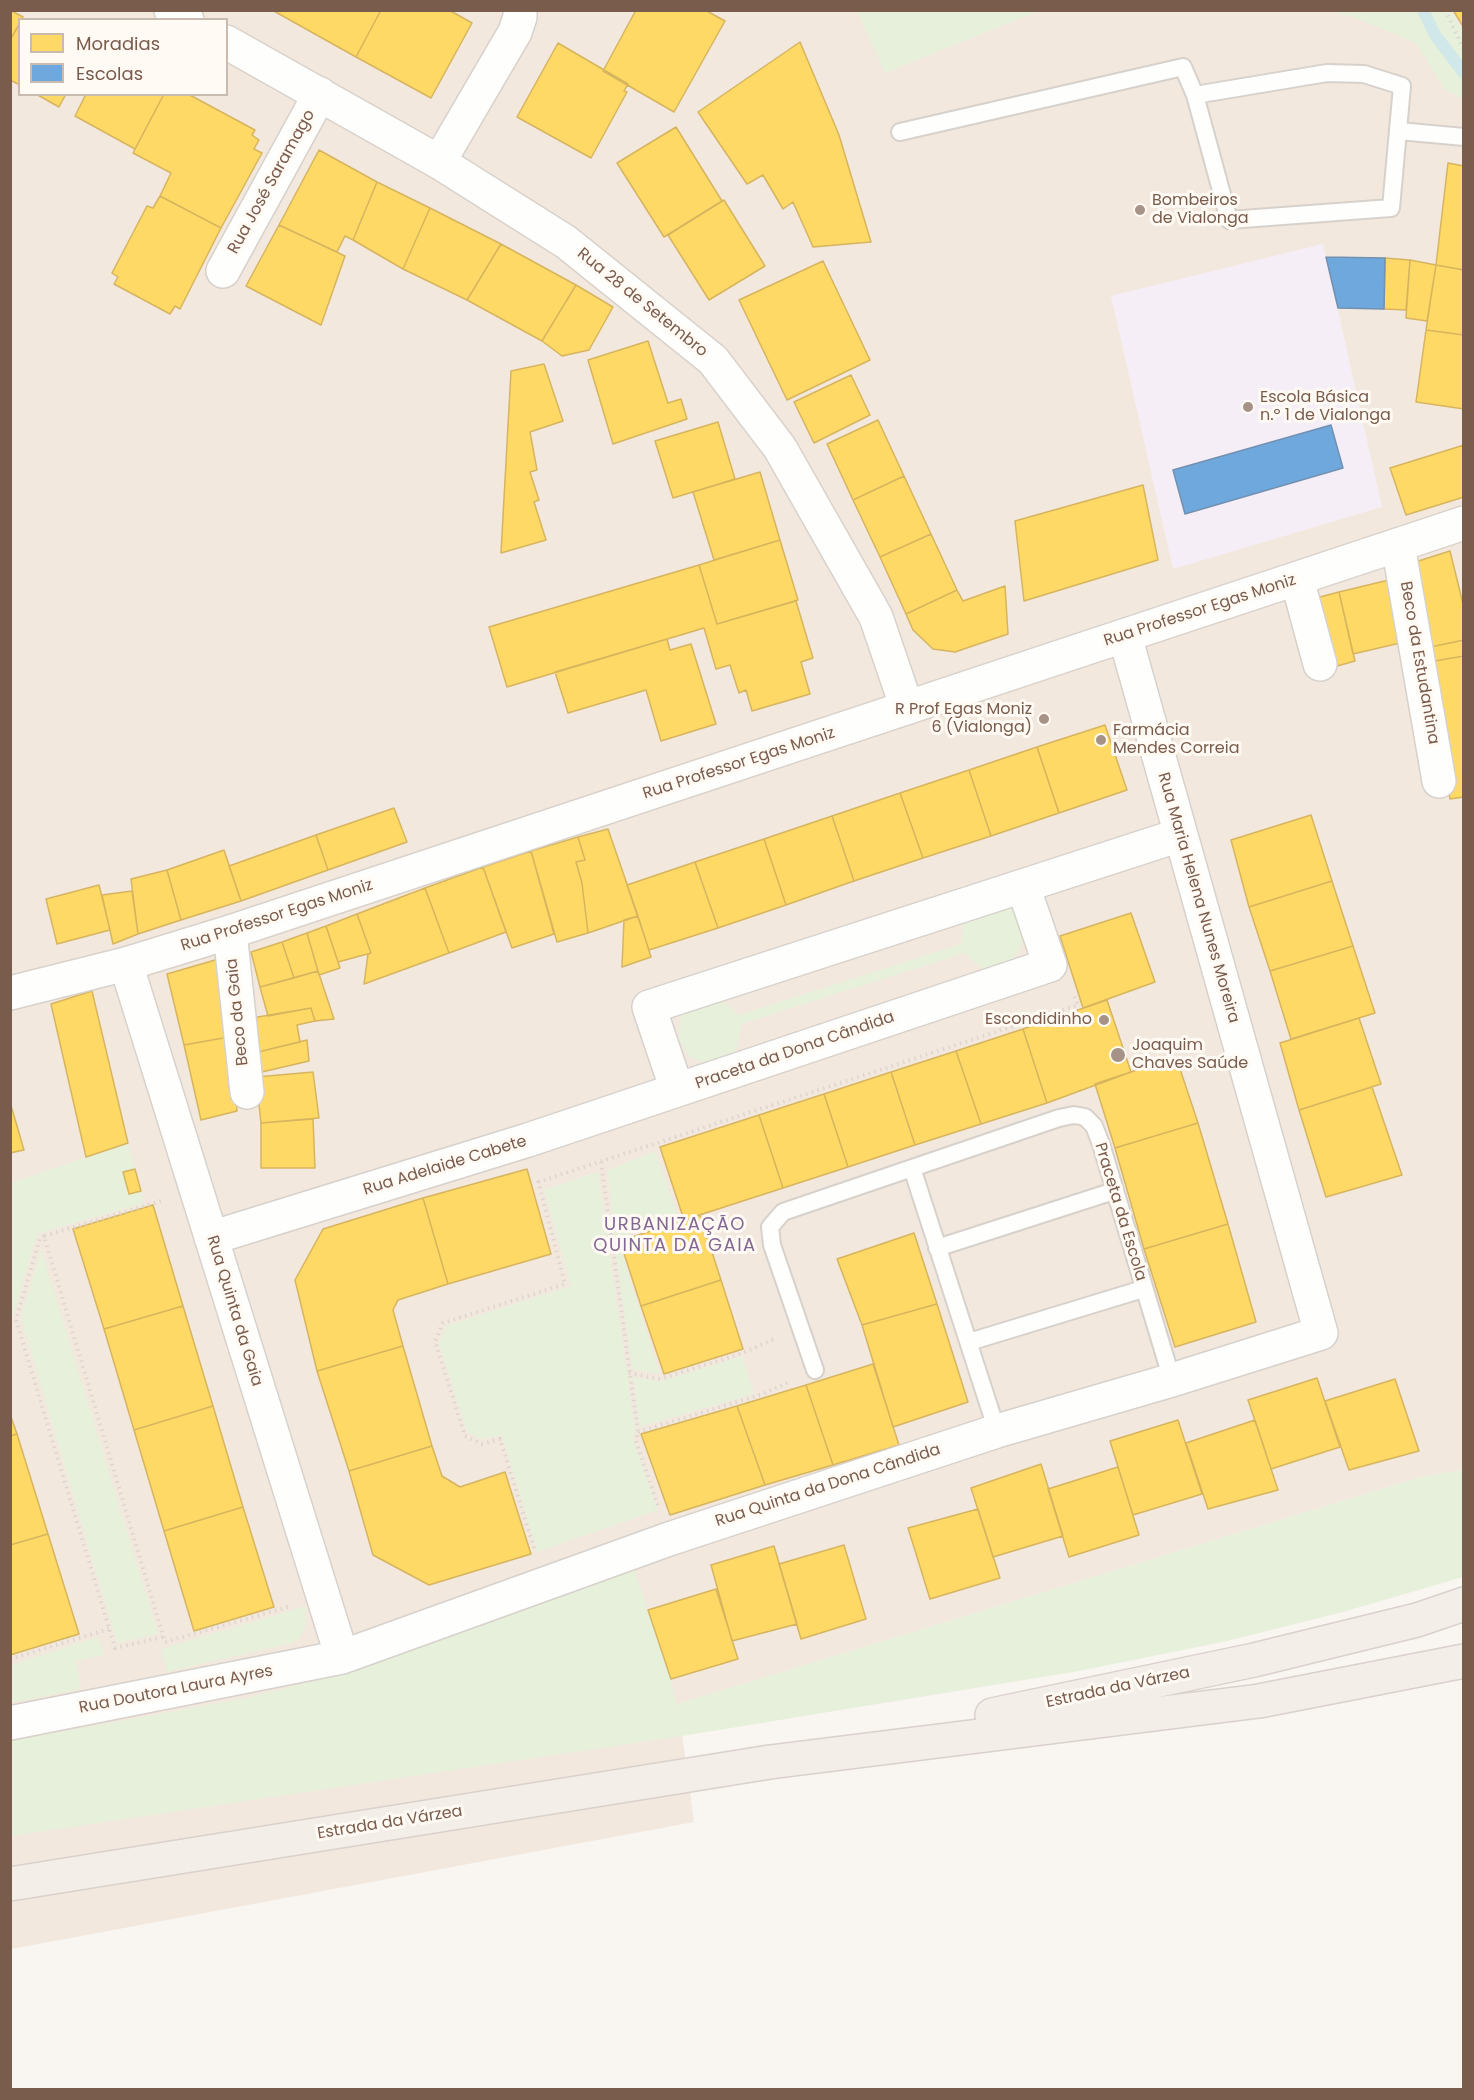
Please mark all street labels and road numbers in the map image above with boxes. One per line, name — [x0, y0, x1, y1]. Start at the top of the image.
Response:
street label: Rua José Saramago — [224, 107, 320, 257]
street label: Rua 28 de Setembro — [573, 245, 711, 361]
street label: Rua Professor Egas Moniz — [1102, 571, 1298, 651]
street label: Beco da Estudantina — [1395, 580, 1443, 746]
street label: Rua Professor Egas Moniz — [641, 724, 837, 804]
street label: Rua Maria Helena Nunes Moreira — [1153, 771, 1243, 1025]
street label: Rua Professor Egas Moniz — [179, 876, 375, 956]
street label: Beco da Gaia — [223, 957, 253, 1067]
street label: Praceta da Dona Cândida — [693, 1008, 897, 1094]
street label: Rua Adelaide Cabete — [361, 1132, 529, 1200]
street label: Praceta da Escola — [1090, 1140, 1150, 1284]
street label: Rua Quinta da Gaia — [202, 1233, 266, 1389]
street label: Rua Quinta da Dona Cândida — [713, 1440, 943, 1532]
street label: Rua Doutora Laura Ayres — [77, 1662, 275, 1718]
street label: Estrada da Várzea — [1044, 1663, 1192, 1713]
street label: Estrada da Várzea — [316, 1802, 464, 1844]

